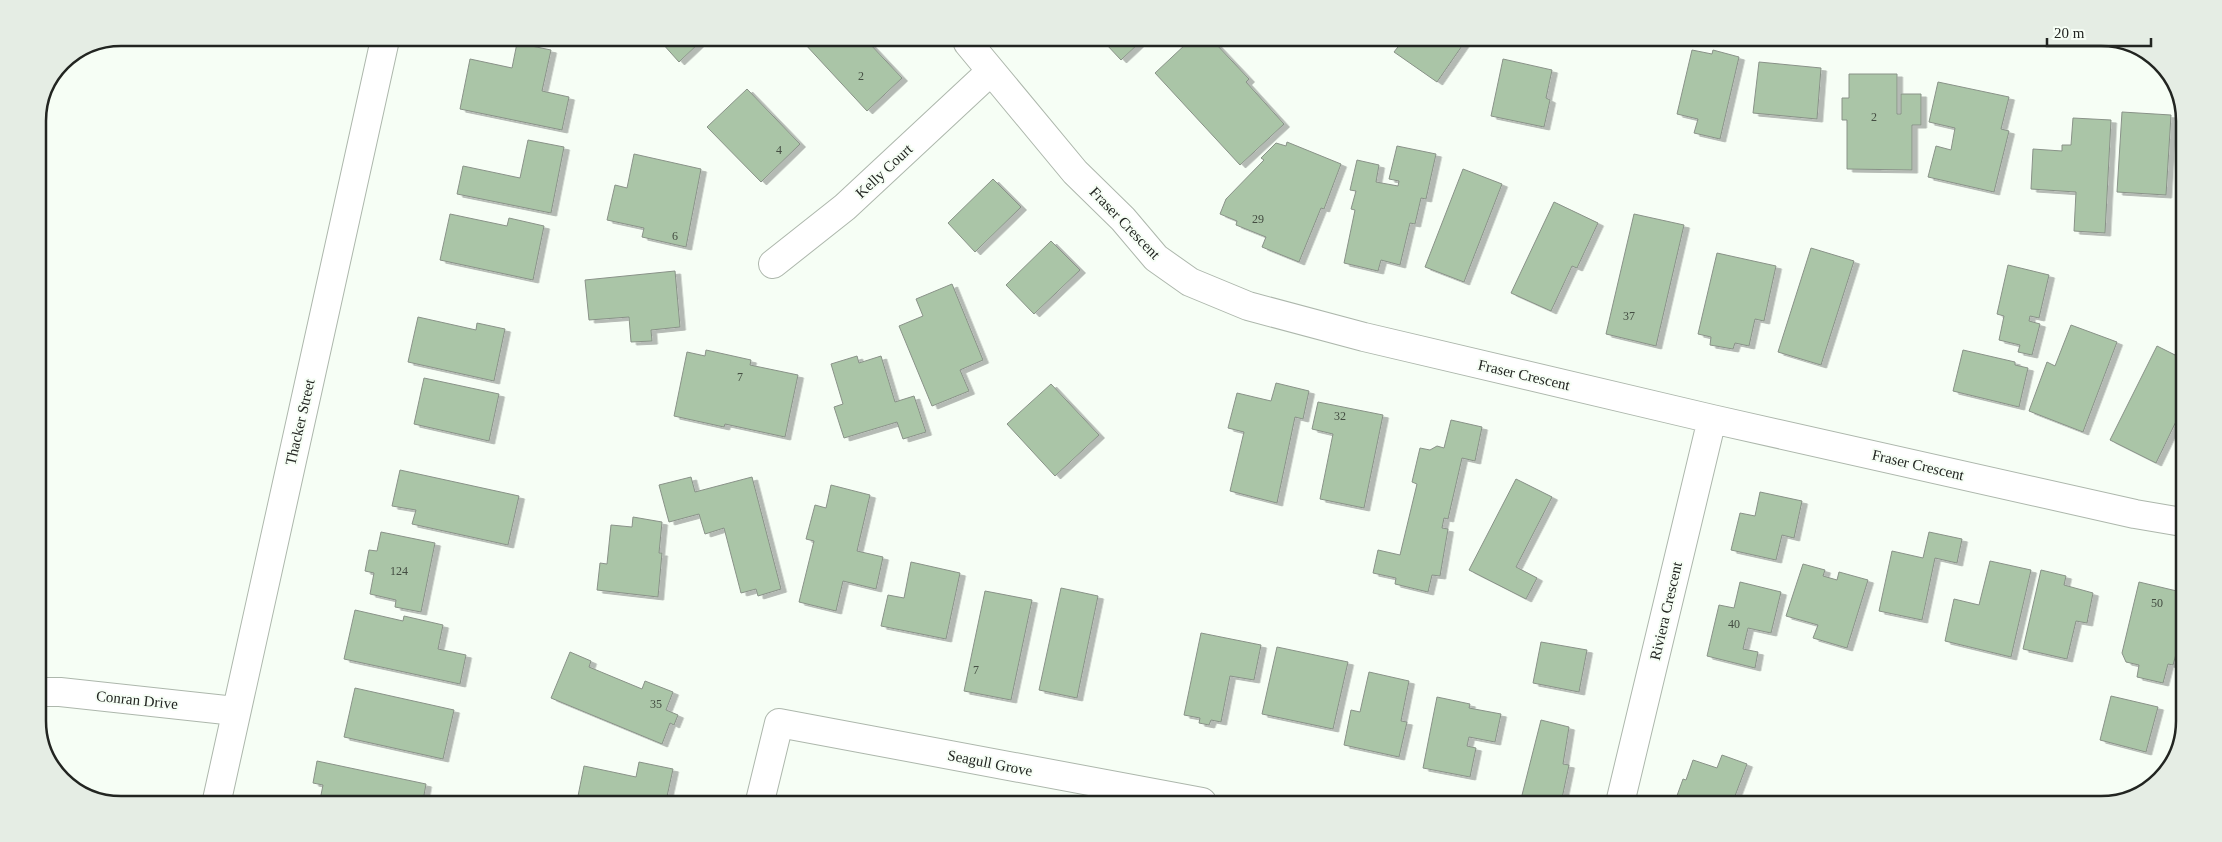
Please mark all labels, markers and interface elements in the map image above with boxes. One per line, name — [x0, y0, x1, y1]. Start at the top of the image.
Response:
scale bar — [2047, 15, 2151, 47]
text: 20 m — [2054, 25, 2085, 41]
house number: 2 — [858, 69, 864, 83]
house number: 2 — [1871, 110, 1877, 124]
street label: Kelly Court — [852, 140, 916, 201]
house number: 4 — [776, 143, 782, 157]
street label: Fraser Crescent — [1087, 184, 1164, 263]
house number: 29 — [1252, 212, 1264, 226]
house number: 6 — [672, 229, 678, 243]
house number: 37 — [1623, 309, 1635, 323]
street label: Fraser Crescent — [1477, 357, 1572, 394]
house number: 7 — [737, 370, 743, 384]
street label: Thacker Street — [282, 377, 318, 467]
house number: 32 — [1334, 409, 1346, 423]
street label: Fraser Crescent — [1871, 447, 1966, 484]
street label: Riviera Crescent — [1647, 559, 1685, 662]
house number: 124 — [390, 564, 408, 578]
house number: 50 — [2151, 596, 2163, 610]
house number: 40 — [1728, 617, 1740, 631]
house number: 7 — [973, 663, 979, 677]
street label: Conran Drive — [95, 688, 179, 712]
house number: 35 — [650, 697, 662, 711]
street label: Seagull Grove — [946, 747, 1034, 779]

